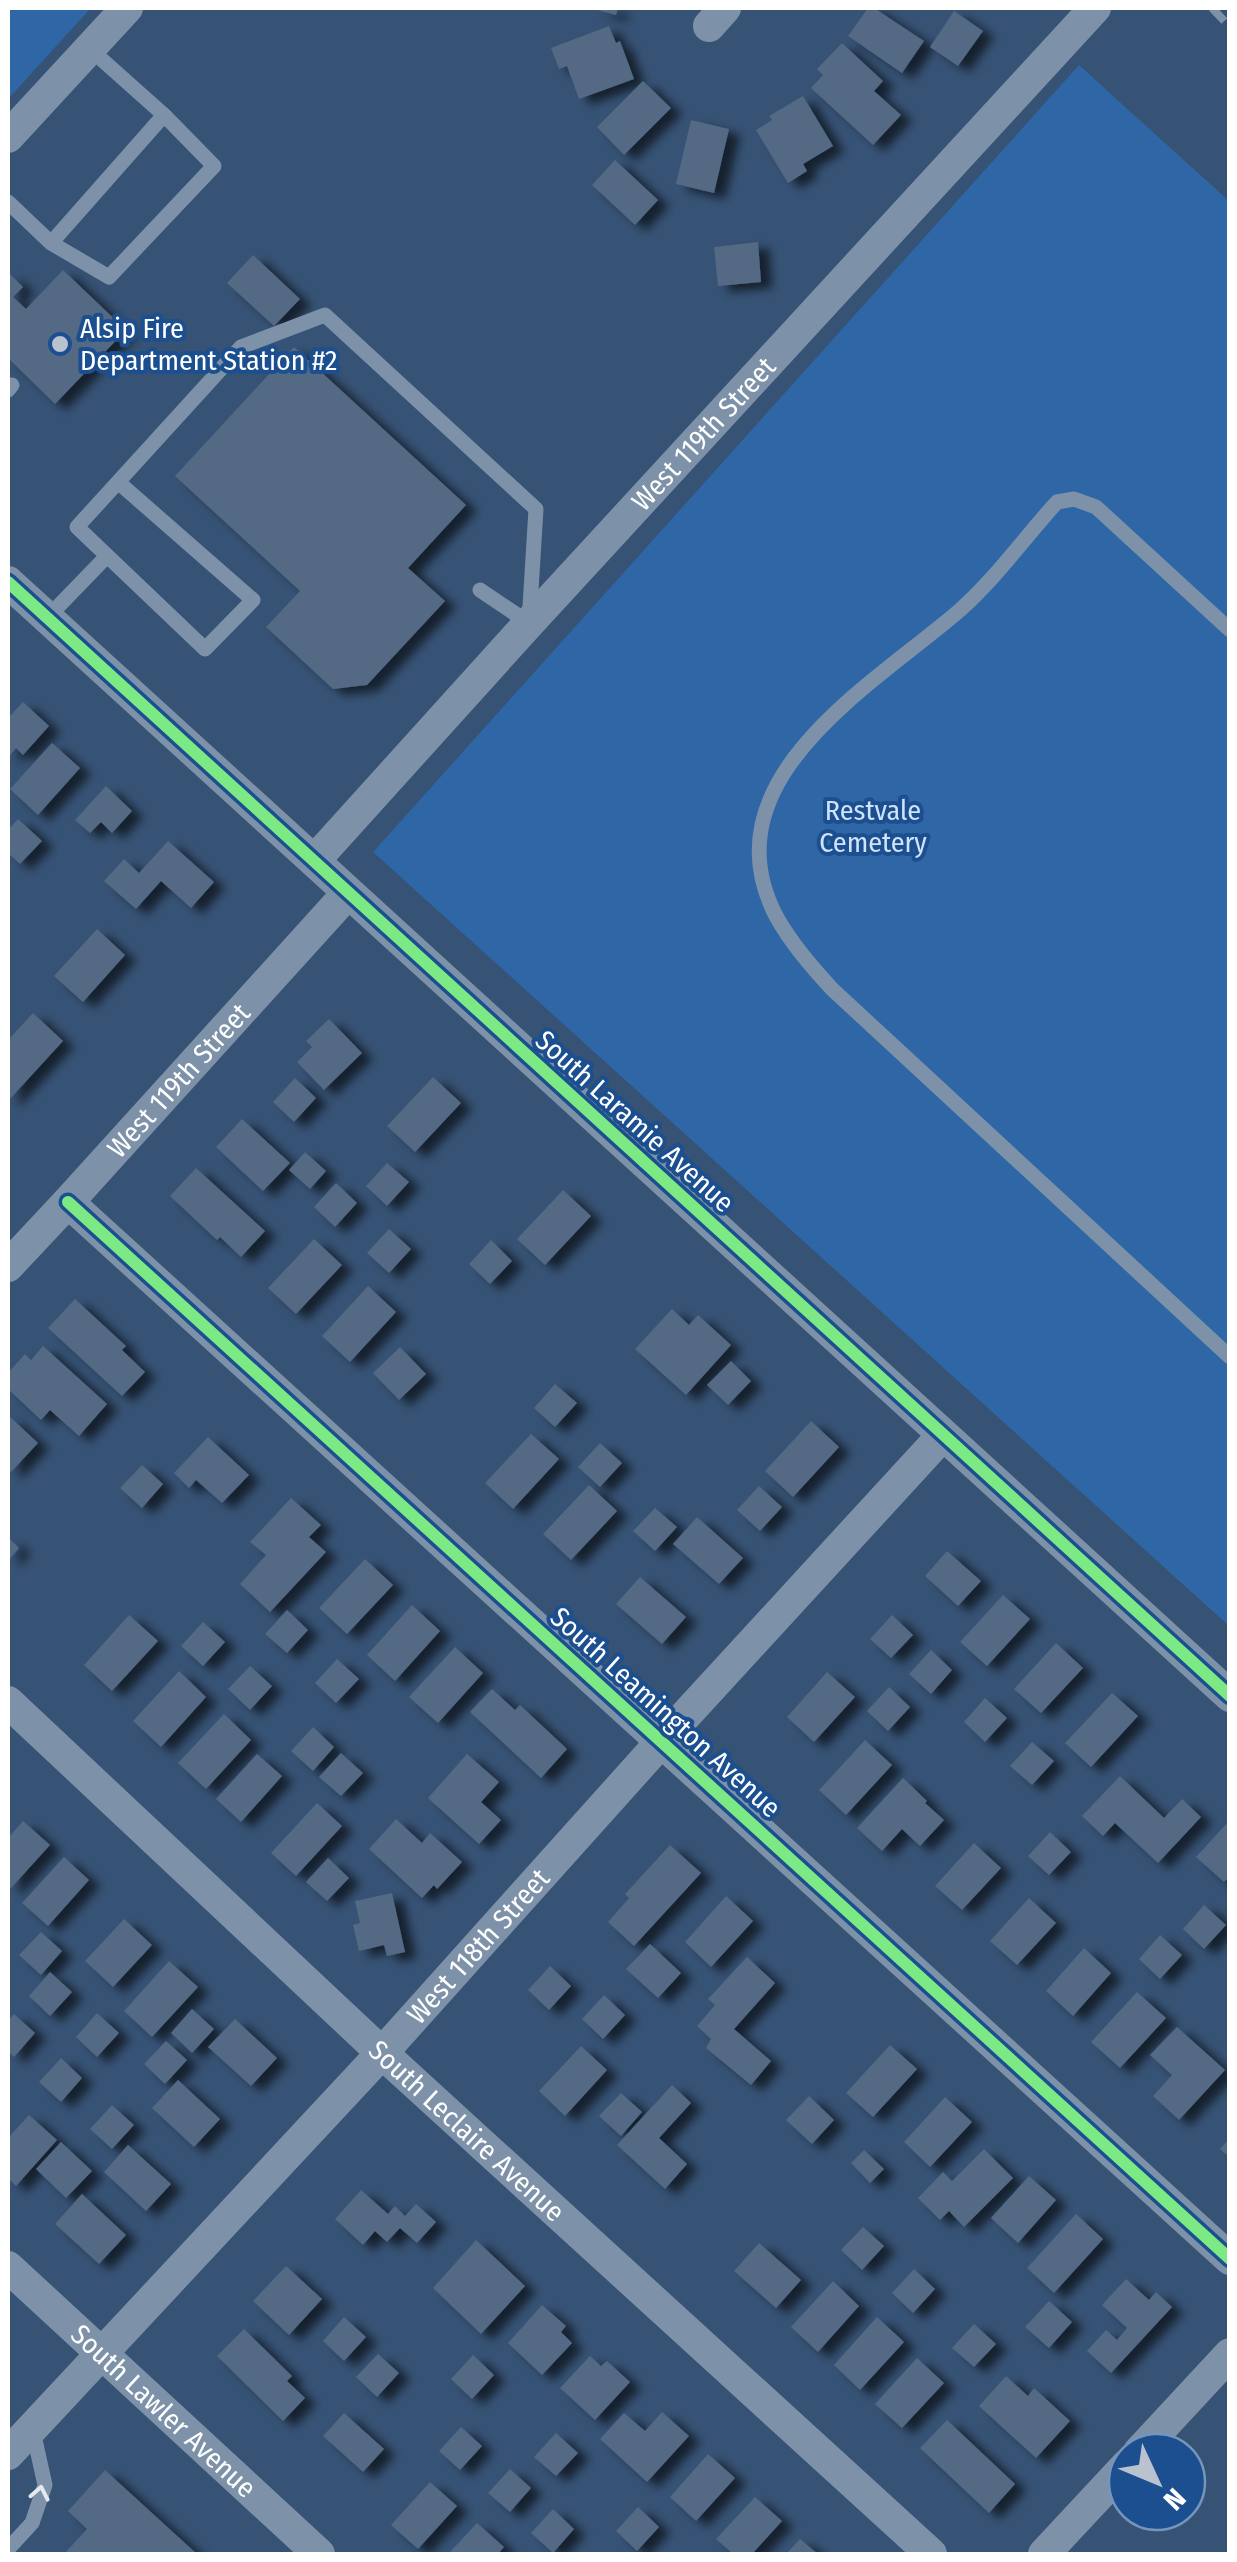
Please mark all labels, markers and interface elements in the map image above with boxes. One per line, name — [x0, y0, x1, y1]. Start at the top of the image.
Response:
place label: Alsip Fire Department Station #2 — [80, 312, 337, 377]
marker: Alsip Fire Department Station #2 — [49, 333, 71, 355]
street label: West 119th Street — [625, 350, 783, 518]
park label: Restvale Cemetery — [819, 794, 927, 859]
street label: West 119th Street — [100, 996, 258, 1165]
street label: South Laramie Avenue — [529, 1024, 741, 1219]
street label: South Leamington Avenue — [544, 1600, 788, 1824]
street label: West 118th Street — [400, 1861, 557, 2031]
street label: South Leclaire Avenue — [362, 2033, 571, 2228]
street label: South Lawler Avenue — [64, 2318, 263, 2505]
north arrow — [1107, 2432, 1207, 2532]
text: N — [1157, 2482, 1192, 2517]
one-way arrow — [28, 2484, 49, 2501]

